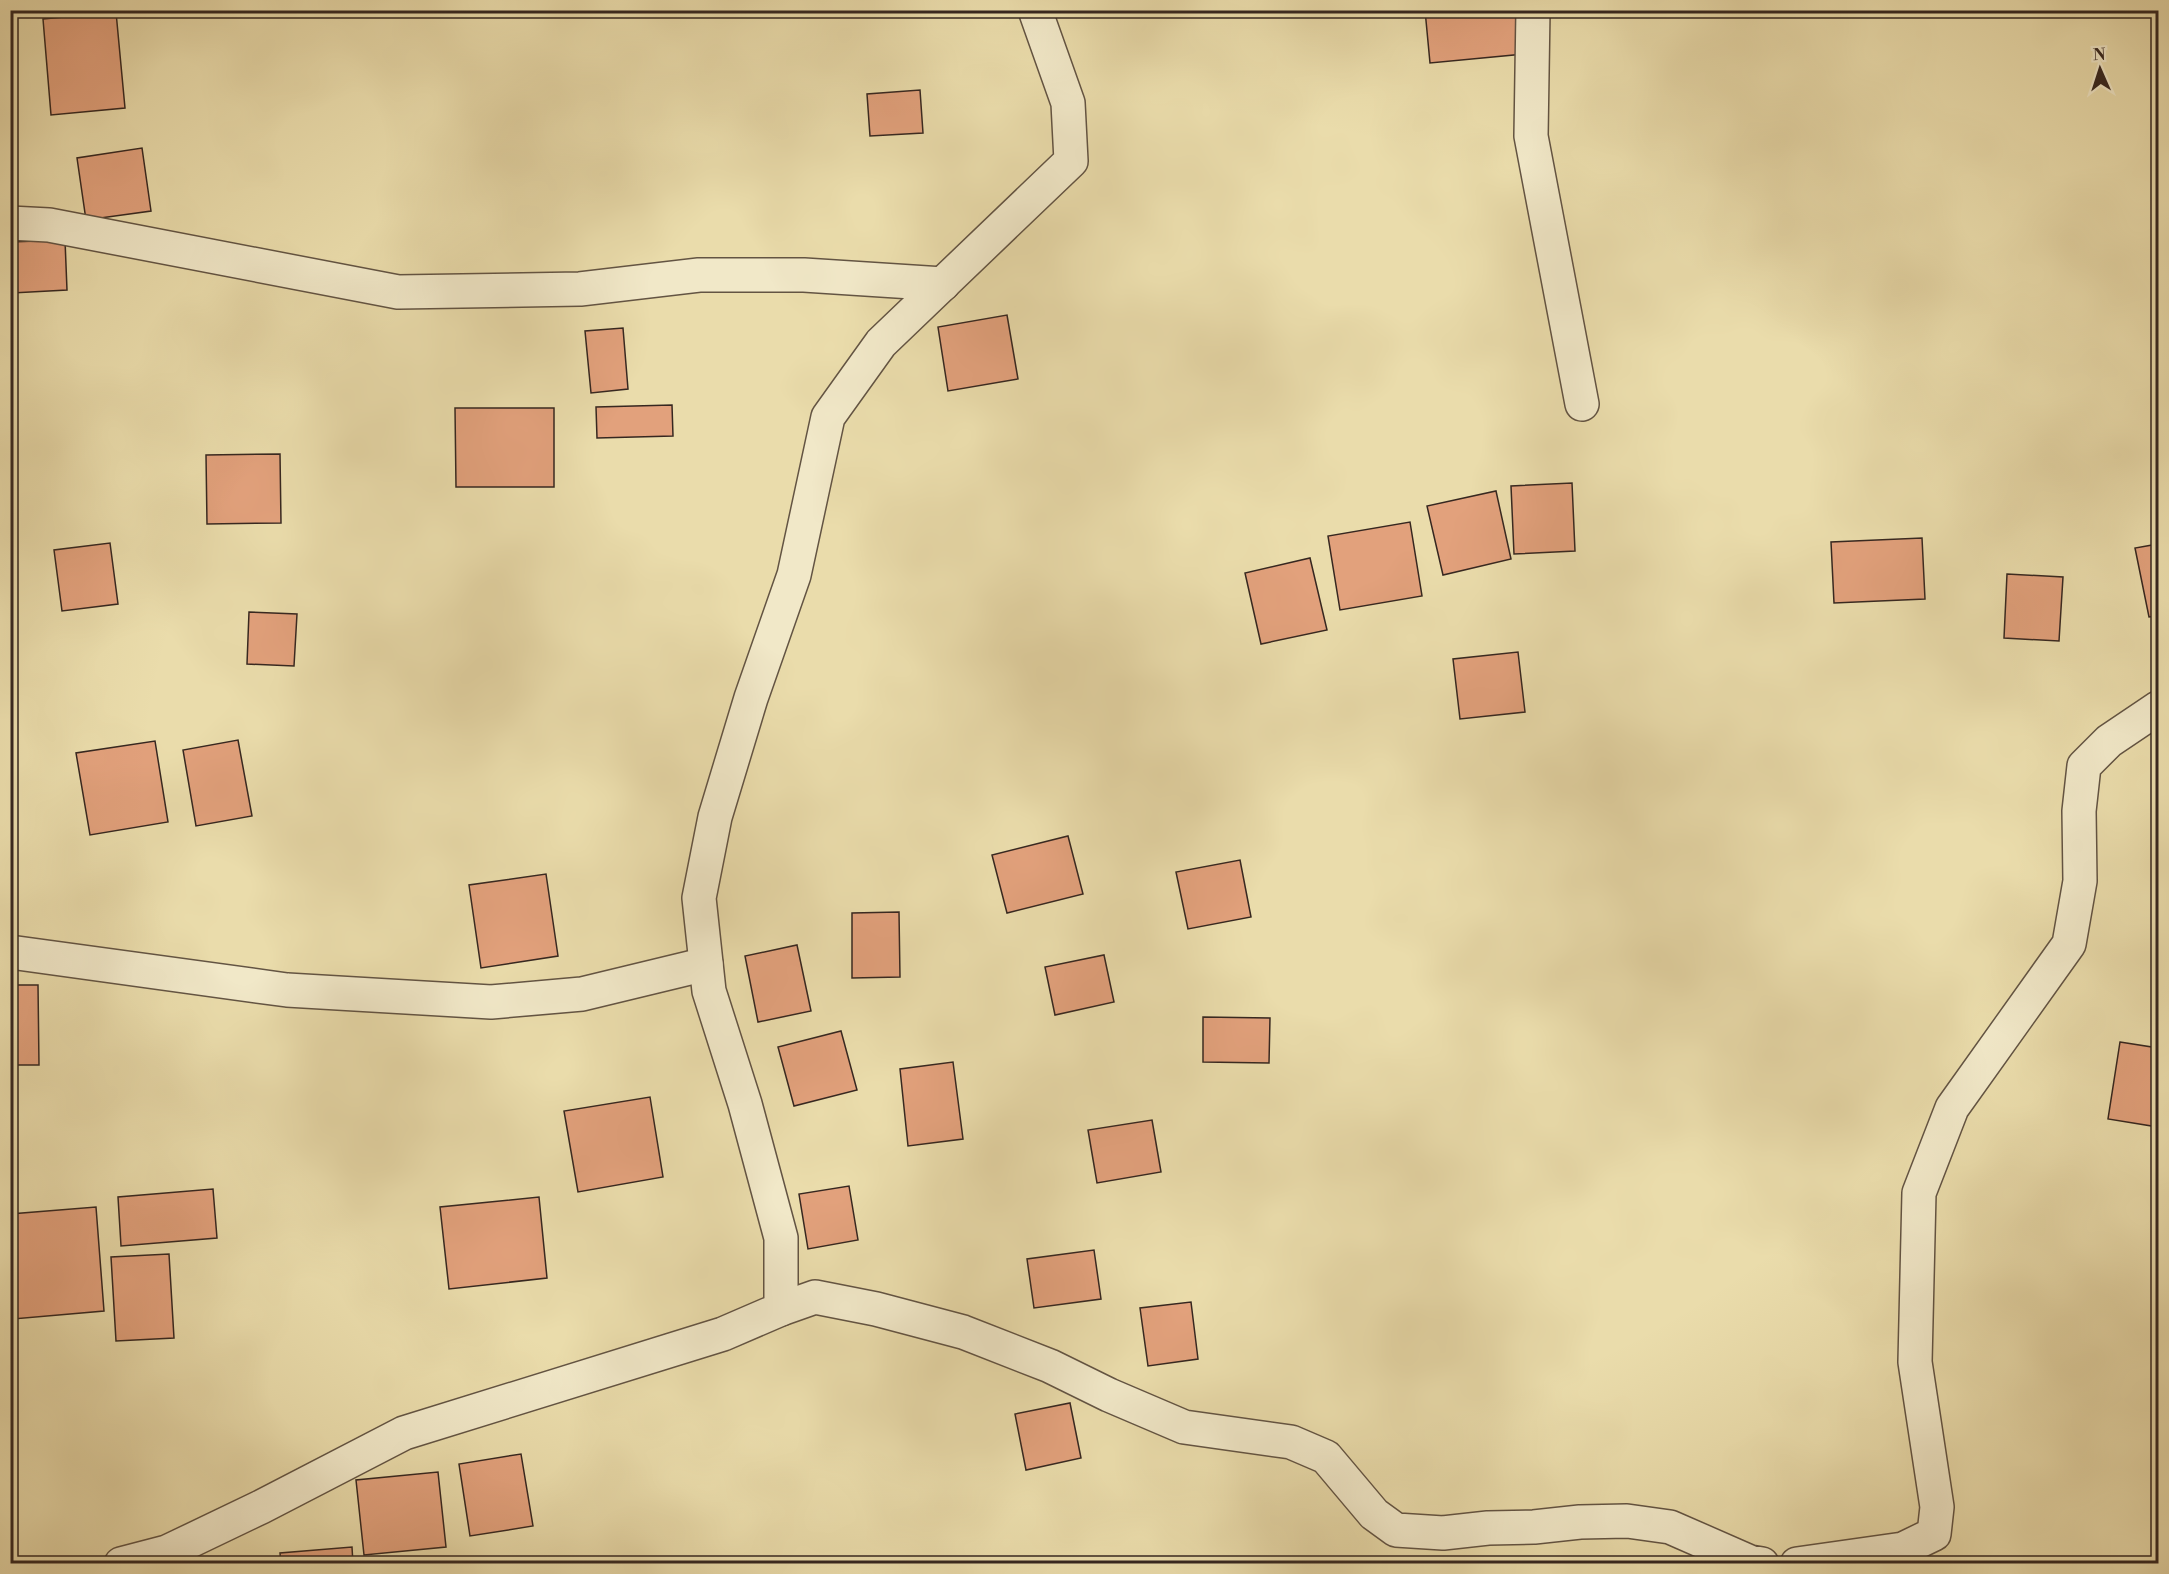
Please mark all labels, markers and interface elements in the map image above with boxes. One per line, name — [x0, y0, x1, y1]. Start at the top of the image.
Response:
north arrow — [2070, 39, 2130, 99]
text: N — [2092, 45, 2106, 65]

